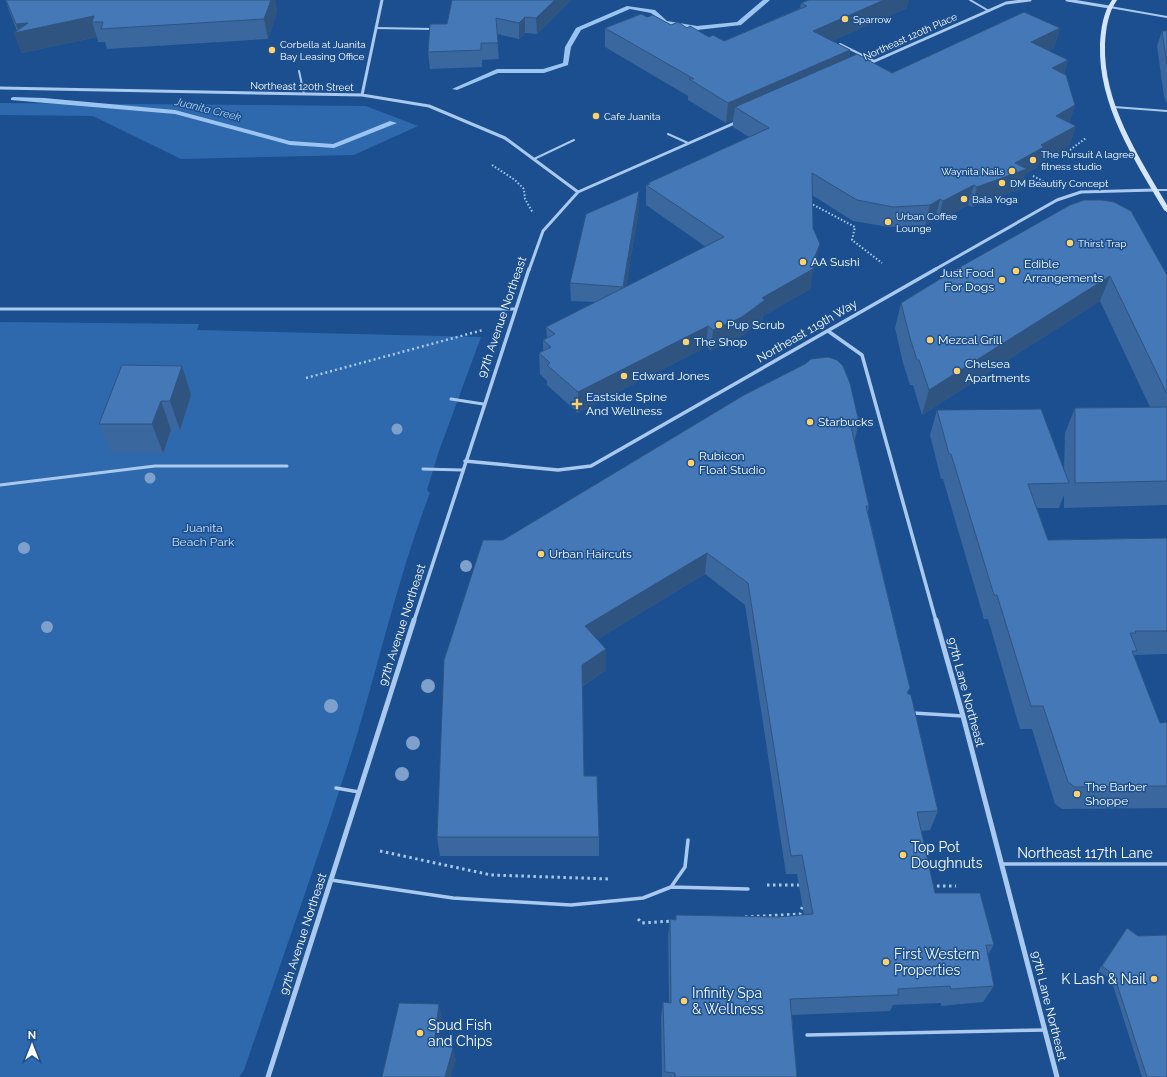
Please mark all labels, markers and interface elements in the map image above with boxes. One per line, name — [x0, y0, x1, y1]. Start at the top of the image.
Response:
street label: Northeast 120th Place — [862, 11, 959, 62]
marker: Sparrow — [840, 14, 850, 24]
place label: Sparrow — [853, 14, 891, 25]
place label: Corbella at Juanita Bay Leasing Office — [280, 39, 366, 62]
marker: Corbella at Juanita Bay Leasing Office — [267, 45, 277, 55]
street label: Northeast 120th Street — [250, 80, 354, 93]
water label: Juanita Creek — [173, 95, 242, 124]
marker: Cafe Juanita — [591, 111, 601, 121]
place label: Cafe Juanita — [604, 111, 661, 122]
place label: The Pursuit A lagree fitness studio — [1041, 149, 1134, 172]
marker: The Pursuit A lagree fitness studio — [1028, 155, 1038, 165]
place label: Waynita Nails — [941, 166, 1004, 177]
marker: Waynita Nails — [1007, 166, 1017, 176]
marker: DM Beautify Concept — [997, 178, 1007, 188]
place label: DM Beautify Concept — [1010, 178, 1109, 189]
marker: Bala Yoga — [959, 194, 969, 204]
place label: Bala Yoga — [972, 194, 1018, 205]
place label: Urban Coffee Lounge — [896, 211, 957, 234]
marker: Urban Coffee Lounge — [883, 217, 893, 227]
marker: Thirst Trap — [1065, 238, 1075, 248]
place label: Thirst Trap — [1078, 238, 1126, 249]
street label: 97th Avenue Northeast — [475, 255, 529, 379]
place label: AA Sushi — [811, 255, 860, 269]
marker: AA Sushi — [798, 257, 808, 267]
place label: Edible Arrangements — [1024, 257, 1104, 285]
place label: Just Food For Dogs — [940, 266, 994, 294]
marker: Edible Arrangements — [1011, 266, 1021, 276]
marker: Just Food For Dogs — [997, 275, 1007, 285]
street label: Northeast 119th Way — [754, 296, 860, 365]
place label: Pup Scrub — [727, 318, 785, 332]
marker: Pup Scrub — [714, 320, 724, 330]
place label: Mezcal Grill — [938, 333, 1003, 347]
place label: The Shop — [694, 335, 747, 349]
marker: Mezcal Grill — [925, 335, 935, 345]
marker: The Shop — [681, 337, 691, 347]
place label: Chelsea Apartments — [965, 357, 1030, 385]
marker: Chelsea Apartments — [952, 366, 962, 376]
place label: Edward Jones — [632, 369, 710, 383]
marker: Edward Jones — [619, 371, 629, 381]
place label: Eastside Spine And Wellness — [586, 390, 667, 418]
marker: Eastside Spine And Wellness — [571, 398, 583, 410]
place label: Starbucks — [818, 415, 873, 429]
marker: Starbucks — [805, 417, 815, 427]
place label: Rubicon Float Studio — [699, 449, 766, 477]
marker: Rubicon Float Studio — [686, 458, 696, 468]
park label: Juanita Beach Park — [172, 521, 235, 549]
place label: Urban Haircuts — [549, 547, 632, 561]
marker: Urban Haircuts — [536, 549, 546, 559]
street label: 97th Avenue Northeast — [376, 562, 428, 688]
street label: 97th Lane Northeast — [945, 636, 987, 748]
place label: The Barber Shoppe — [1085, 780, 1148, 808]
marker: The Barber Shoppe — [1072, 789, 1082, 799]
place label: Top Pot Doughnuts — [911, 839, 983, 871]
street label: Northeast 117th Lane — [1017, 845, 1153, 861]
marker: Top Pot Doughnuts — [898, 850, 908, 860]
street label: 97th Avenue Northeast — [277, 871, 329, 997]
place label: First Western Properties — [894, 946, 979, 978]
street label: 97th Lane Northeast — [1029, 949, 1069, 1063]
marker: First Western Properties — [881, 957, 891, 967]
place label: K Lash & Nail — [1061, 971, 1146, 987]
marker: K Lash & Nail — [1149, 974, 1159, 984]
place label: Infinity Spa & Wellness — [692, 985, 764, 1017]
marker: Infinity Spa & Wellness — [679, 996, 689, 1006]
place label: Spud Fish and Chips — [428, 1017, 493, 1049]
north arrow — [12, 1025, 52, 1065]
marker: Spud Fish and Chips — [415, 1028, 425, 1038]
text: N — [28, 1029, 36, 1042]

